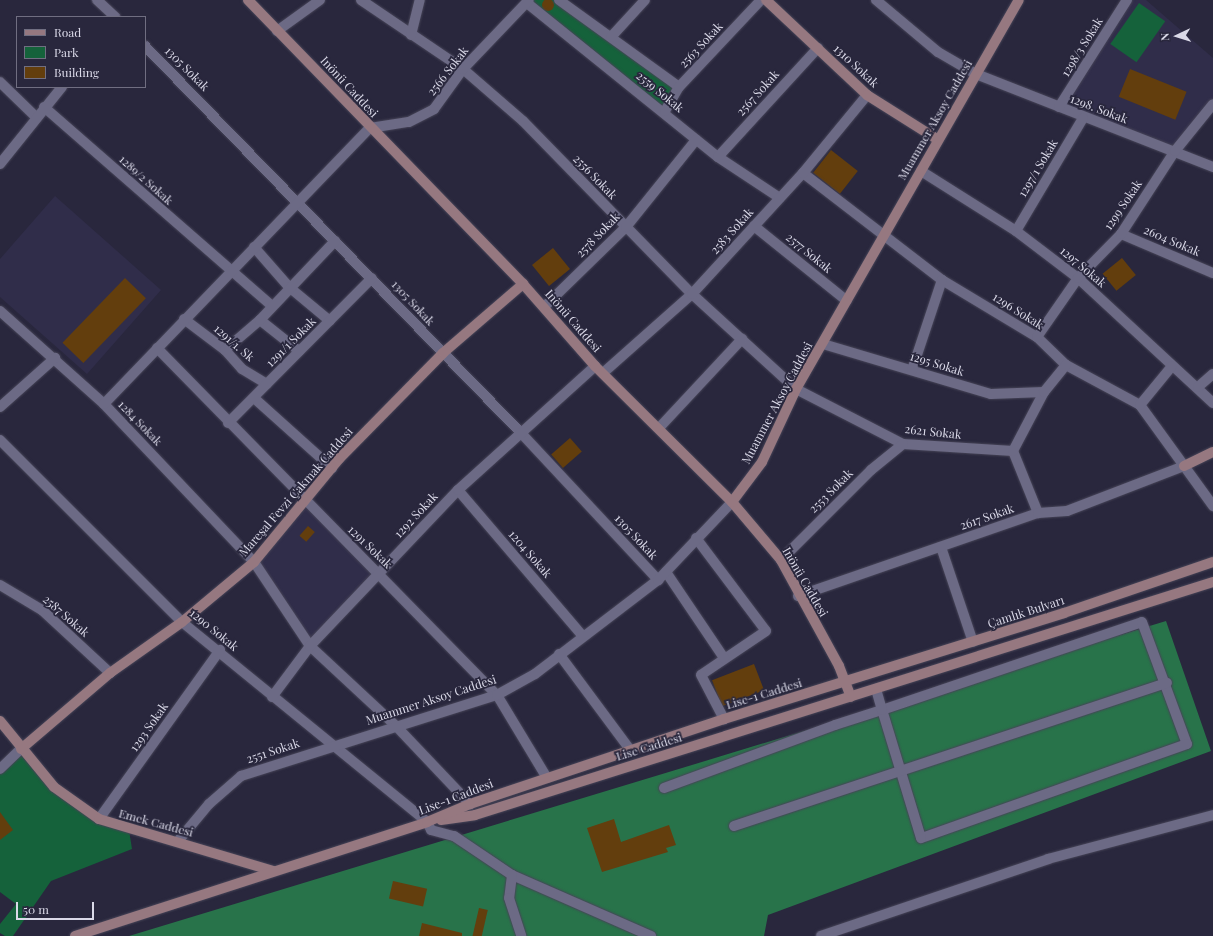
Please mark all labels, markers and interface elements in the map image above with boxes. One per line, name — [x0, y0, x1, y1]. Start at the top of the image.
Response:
street label: 1298/3 Sokak — [1058, 15, 1106, 79]
legend — [16, 16, 146, 88]
north arrow — [1157, 16, 1197, 56]
street label: 2563 Sokak — [676, 19, 726, 71]
text: Road — [54, 24, 81, 40]
text: N — [1157, 32, 1172, 41]
street label: 1310 Sokak — [831, 42, 881, 90]
text: Park — [54, 44, 79, 60]
street label: 1305 Sokak — [162, 44, 212, 94]
street label: 2566 Sokak — [424, 44, 472, 98]
street label: Inönü Caddesi — [317, 54, 381, 120]
street label: Muammer Aksoy Caddesi — [894, 57, 976, 183]
text: Building — [54, 64, 99, 80]
street label: 2567 Sokak — [734, 67, 782, 119]
street label: 2559 Sokak — [633, 69, 687, 115]
street label: 1298. Sokak — [1068, 91, 1130, 127]
street label: 1297/1 Sokak — [1015, 136, 1061, 200]
street label: 1289/2 Sokak — [116, 152, 176, 208]
street label: 2556 Sokak — [570, 152, 620, 202]
street label: 1299 Sokak — [1101, 177, 1145, 233]
street label: 2583 Sokak — [708, 205, 756, 257]
street label: 2578 Sokak — [573, 210, 623, 260]
street label: 2604 Sokak — [1142, 223, 1202, 259]
street label: 2577 Sokak — [783, 230, 835, 276]
street label: 1297 Sokak — [1057, 243, 1109, 291]
street label: 1305 Sokak — [388, 277, 438, 329]
street label: Inönü Caddesi — [542, 287, 604, 355]
street label: 1296 Sokak — [990, 290, 1046, 332]
street label: 1291/1 Sokak — [263, 314, 319, 370]
street label: 1291/1. Sk — [211, 322, 257, 364]
street label: Muammer Aksoy Caddesi — [738, 339, 816, 467]
street label: 1295 Sokak — [908, 349, 966, 379]
street label: 1284 Sokak — [115, 397, 165, 449]
street label: 2621 Sokak — [904, 422, 962, 442]
street label: Mareşal Fevzi Çakmak Caddesi — [236, 425, 356, 559]
street label: 2553 Sokak — [806, 466, 856, 516]
street label: 1292 Sokak — [391, 489, 441, 541]
street label: 2617 Sokak — [958, 501, 1016, 533]
street label: 1305 Sokak — [611, 511, 661, 563]
street label: 1291 Sokak — [345, 522, 395, 572]
street label: 1204 Sokak — [505, 527, 555, 581]
street label: Inönü Caddesi — [779, 545, 831, 619]
street label: 2587 Sokak — [40, 592, 92, 640]
street label: Çamlık Bulvarı — [986, 593, 1066, 631]
street label: 1290 Sokak — [187, 606, 241, 654]
street label: Muammer Aksoy Caddesi — [364, 672, 498, 728]
street label: Lise-1 Caddesi — [724, 676, 804, 712]
street label: 1293 Sokak — [127, 700, 171, 754]
street label: Lise Caddesi — [614, 730, 684, 764]
street label: 2551 Sokak — [245, 736, 301, 766]
street label: Lise-1 Caddesi — [417, 776, 495, 818]
street label: Emek Caddesi — [117, 806, 195, 840]
scale bar — [18, 894, 96, 920]
text: 50 m — [23, 901, 49, 917]

